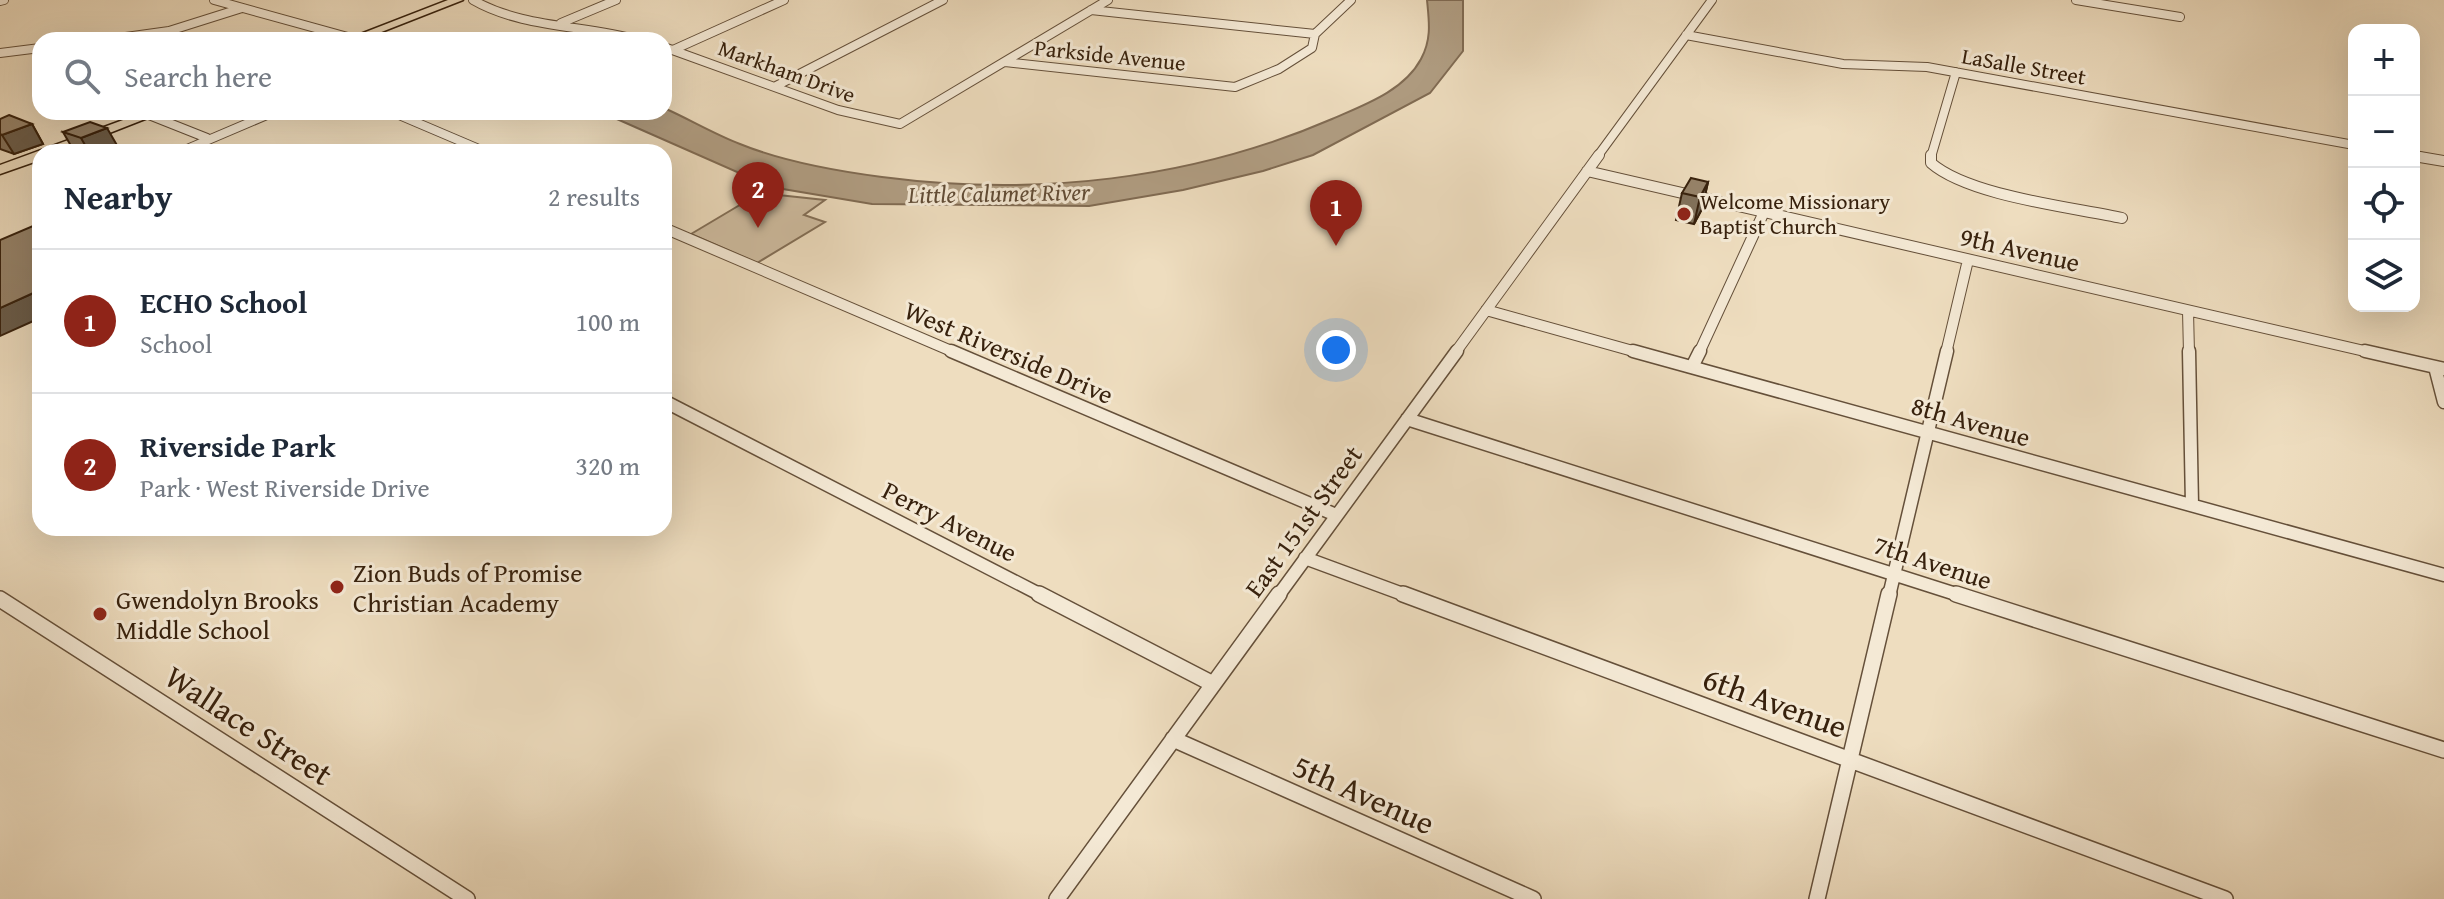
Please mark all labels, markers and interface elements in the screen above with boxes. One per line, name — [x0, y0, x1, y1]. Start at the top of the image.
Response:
map controls — [2348, 24, 2420, 312]
button: + — [2348, 24, 2420, 96]
street label: Markham Drive — [714, 31, 860, 111]
street label: Parkside Avenue — [1033, 31, 1187, 79]
search box — [32, 32, 672, 120]
street label: LaSalle Street — [1959, 39, 2089, 93]
icon: search — [60, 54, 104, 98]
text: Search here — [124, 54, 272, 98]
button: − — [2348, 96, 2420, 168]
pin: 2 — [732, 162, 784, 228]
button: locate — [2348, 168, 2420, 240]
text: Nearby — [64, 172, 173, 221]
water label: Little Calumet River — [907, 174, 1091, 212]
text: 2 results — [548, 177, 640, 216]
pin: 1 — [1310, 180, 1362, 246]
place label: Welcome Missionary Baptist Church — [1700, 185, 1890, 242]
marker: Welcome Missionary Baptist Church — [1675, 205, 1693, 223]
street label: 9th Avenue — [1956, 216, 2084, 282]
button: layers — [2348, 240, 2420, 312]
text: ECHO School — [140, 280, 307, 324]
street label: West Riverside Drive — [898, 290, 1120, 414]
text: 1 — [83, 302, 97, 341]
text: 100 m — [575, 302, 640, 341]
text: School — [140, 324, 212, 363]
your location — [1316, 330, 1356, 370]
street label: 8th Avenue — [1907, 385, 2035, 457]
text: Riverside Park — [140, 424, 335, 468]
street label: East 151st Street — [1235, 437, 1371, 605]
text: 2 — [83, 446, 97, 485]
text: 320 m — [575, 446, 640, 485]
text: Park · West Riverside Drive — [140, 468, 430, 507]
street label: Perry Avenue — [876, 470, 1024, 572]
street label: 7th Avenue — [1869, 525, 1997, 599]
place label: Zion Buds of Promise Christian Academy — [353, 553, 582, 622]
marker: Zion Buds of Promise Christian Academy — [328, 578, 346, 596]
place label: Gwendolyn Brooks Middle School — [116, 580, 319, 649]
marker: Gwendolyn Brooks Middle School — [91, 605, 109, 623]
street label: Wallace Street — [156, 653, 342, 797]
street label: 6th Avenue — [1696, 654, 1854, 750]
street label: 5th Avenue — [1286, 742, 1442, 846]

